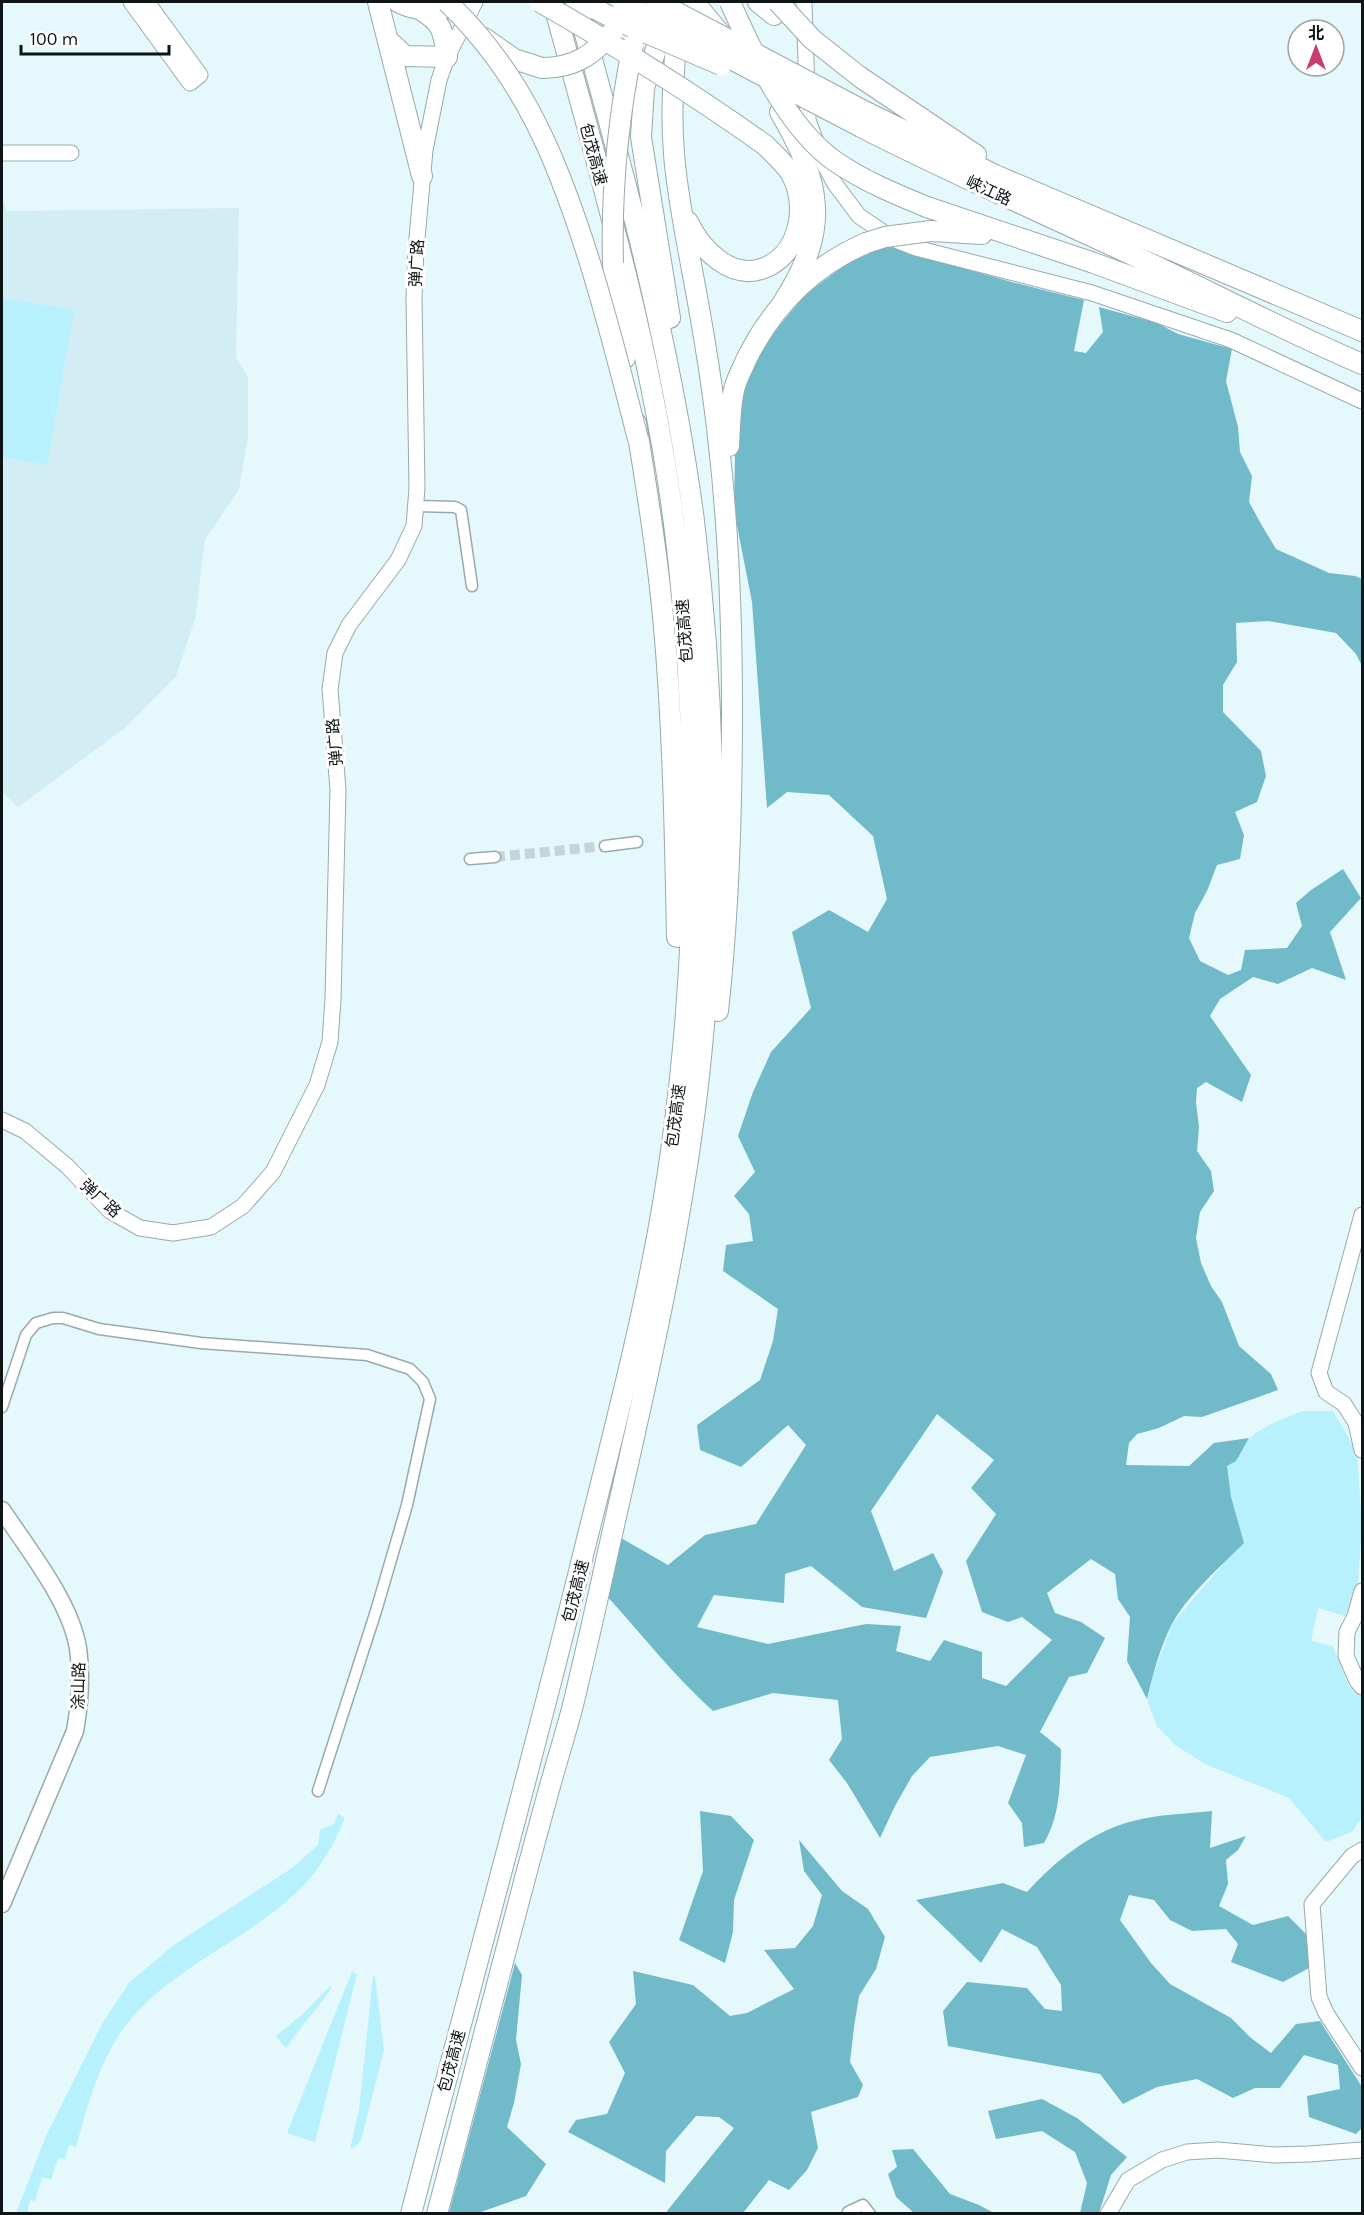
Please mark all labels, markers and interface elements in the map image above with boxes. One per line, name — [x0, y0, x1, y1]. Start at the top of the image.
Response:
scale bar — [21, 18, 170, 56]
north arrow — [1286, 18, 1346, 78]
text: 北 — [1308, 24, 1324, 43]
text: 100 m — [30, 28, 78, 50]
street label: 包茂高速 — [576, 121, 611, 188]
street label: 峡江路 — [963, 172, 1015, 209]
street label: 弹广路 — [406, 239, 427, 287]
street label: 包茂高速 — [673, 598, 696, 664]
street label: 弹广路 — [323, 717, 346, 767]
street label: 包茂高速 — [662, 1083, 689, 1149]
street label: 弹广路 — [76, 1175, 125, 1221]
street label: 包茂高速 — [559, 1558, 592, 1624]
street label: 涂山路 — [69, 1662, 88, 1710]
street label: 包茂高速 — [434, 2028, 469, 2095]

